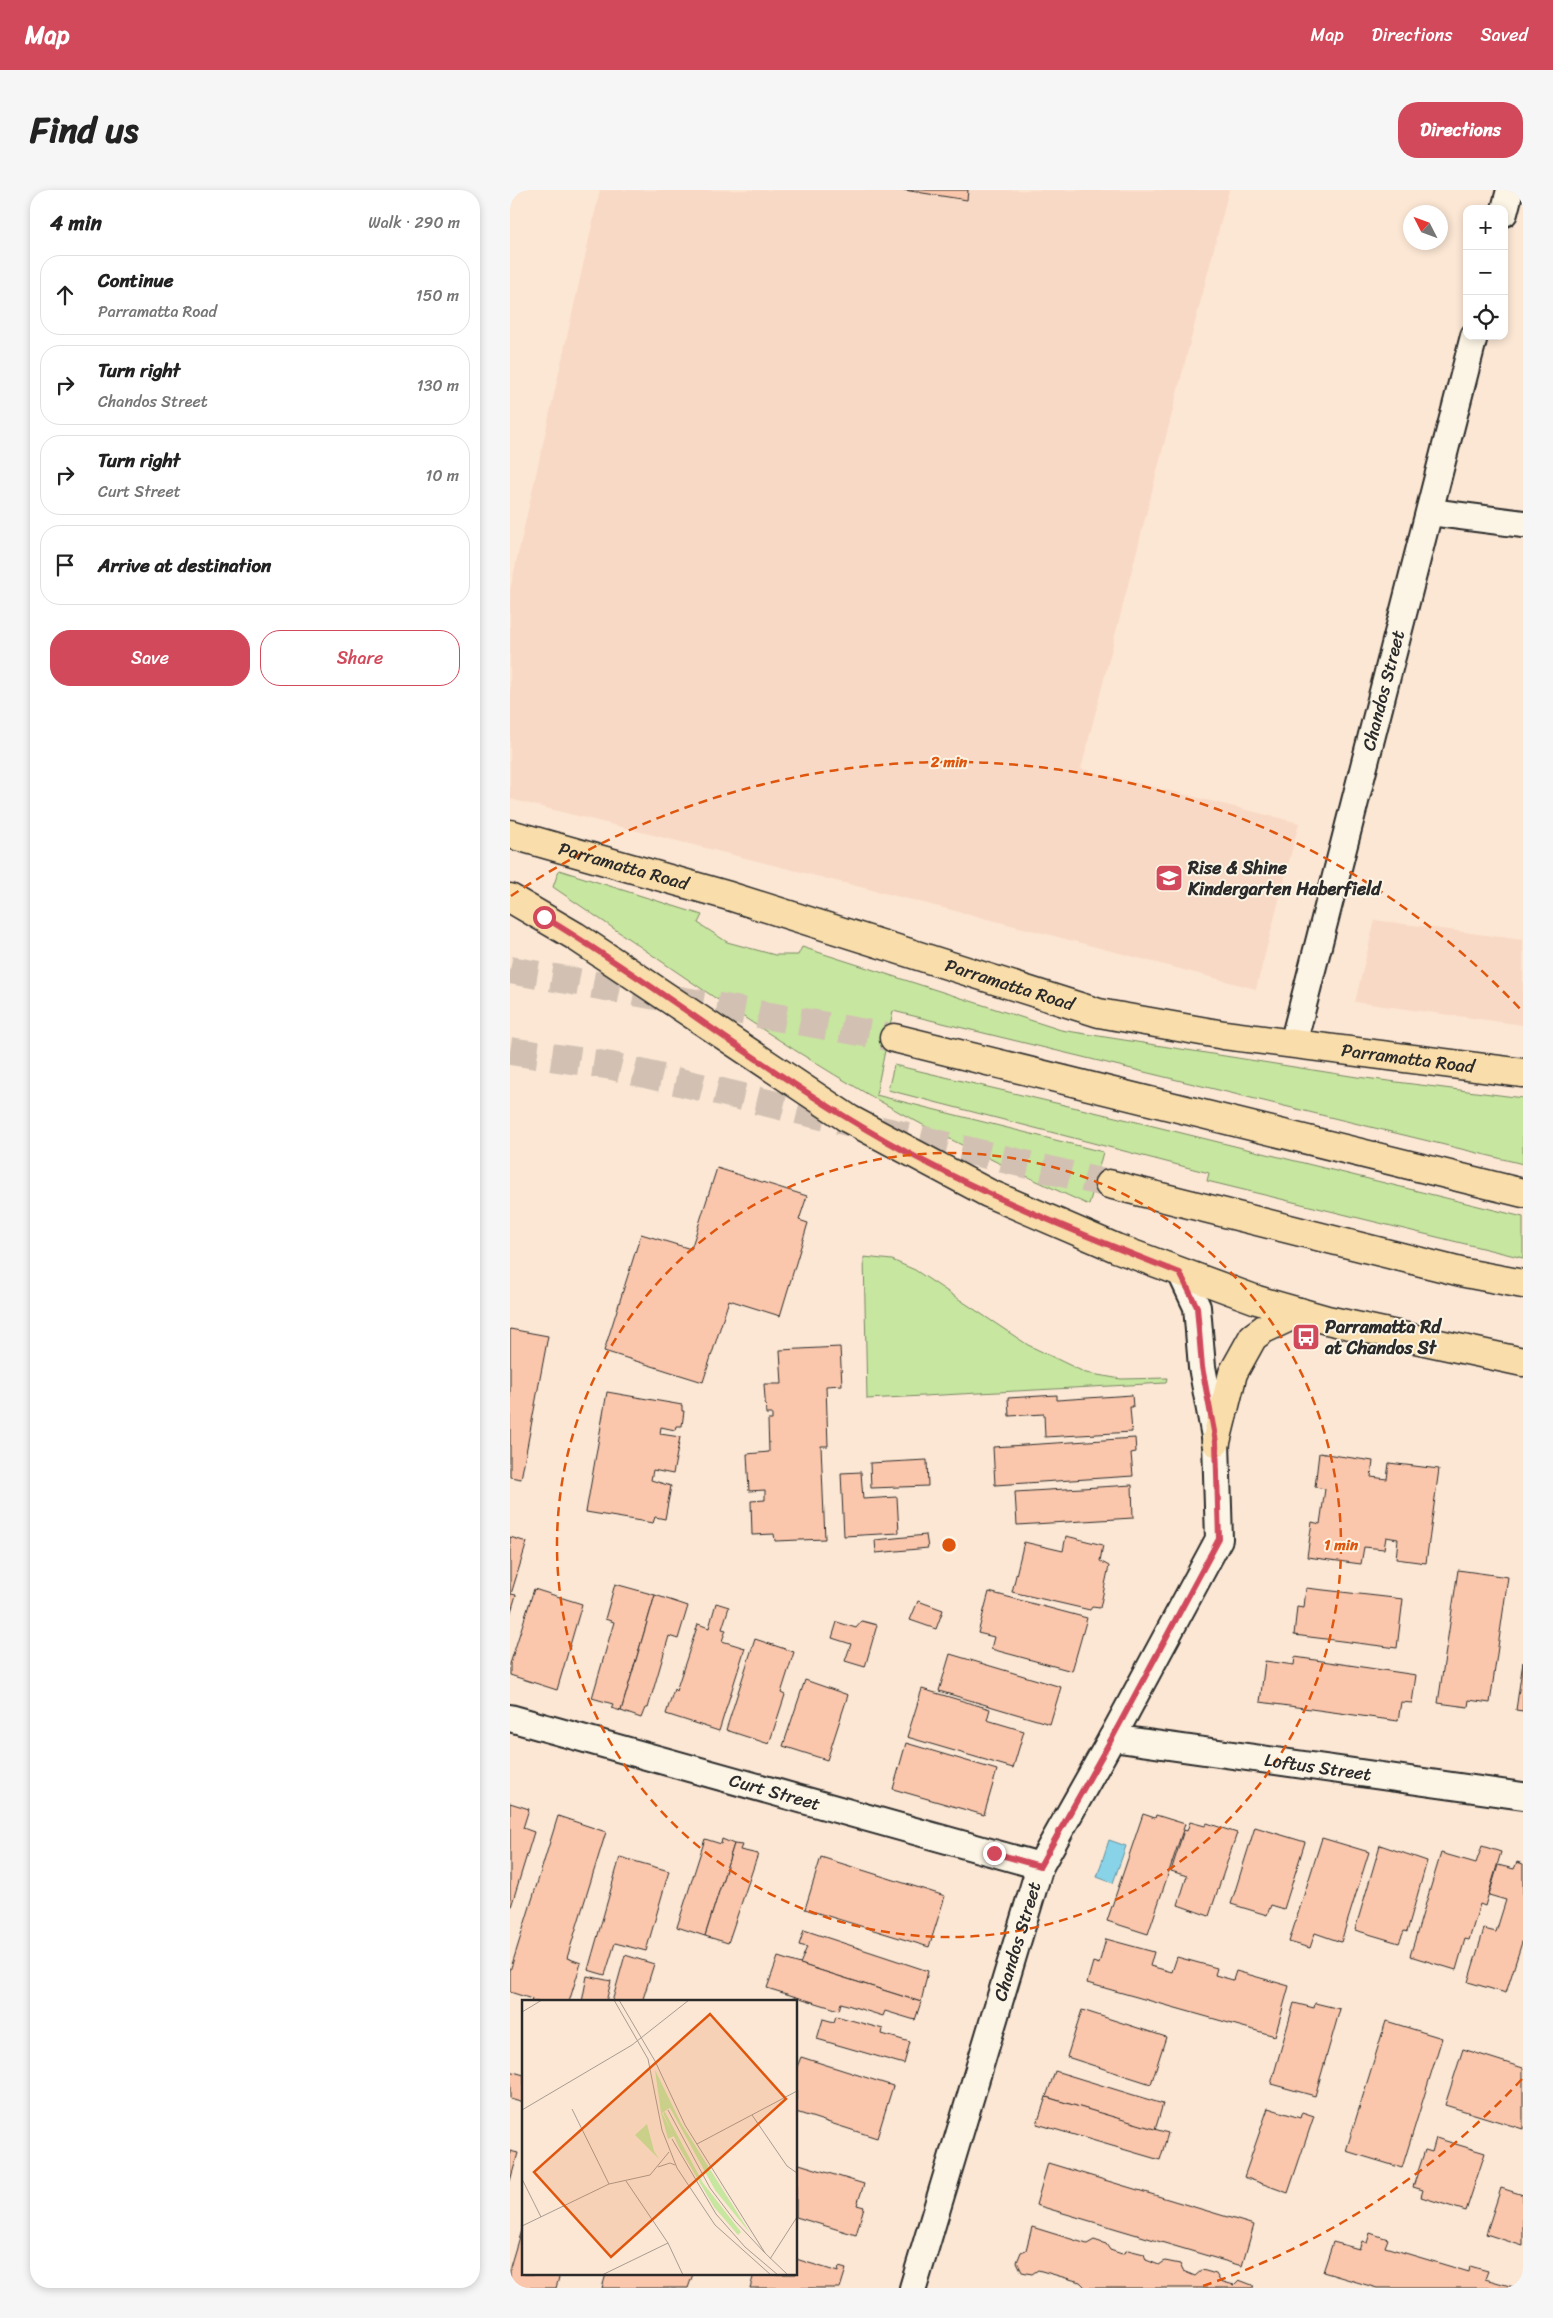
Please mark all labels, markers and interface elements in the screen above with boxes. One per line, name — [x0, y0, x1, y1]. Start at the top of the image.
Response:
text: Map — [25, 14, 69, 56]
text: Map — [1311, 19, 1344, 51]
text: Directions — [1372, 19, 1453, 51]
text: Saved — [1481, 19, 1528, 51]
text: Find us — [30, 99, 138, 161]
button: Directions — [1398, 102, 1523, 158]
text: 4 min — [50, 204, 102, 242]
north arrow — [1403, 205, 1448, 250]
map controls — [1463, 205, 1508, 340]
button: + — [1463, 205, 1508, 250]
text: Walk · 290 m — [368, 208, 460, 237]
button: − — [1463, 250, 1508, 295]
text: Continue — [98, 264, 174, 297]
icon: ahead — [51, 281, 79, 309]
text: 150 m — [416, 281, 459, 310]
button: locate — [1463, 295, 1508, 340]
text: Parramatta Road — [98, 297, 217, 326]
text: Turn right — [98, 354, 180, 387]
icon: right — [51, 371, 79, 399]
text: 130 m — [417, 371, 459, 400]
text: Chandos Street — [98, 387, 208, 416]
text: Turn right — [98, 444, 180, 477]
icon: right — [51, 461, 79, 489]
text: 10 m — [426, 461, 459, 490]
text: Curt Street — [98, 477, 181, 506]
text: Arrive at destination — [98, 549, 271, 582]
icon: arrive — [51, 551, 79, 579]
street label: Chandos Street — [1353, 626, 1414, 754]
button: Save — [50, 630, 250, 686]
button: Share — [260, 630, 460, 686]
text: 2 min — [930, 749, 968, 775]
street label: Parramatta Road — [555, 833, 694, 900]
place label: Rise & Shine Kindergarten Haberfield — [1187, 852, 1382, 905]
school or university icon: Rise & Shine Kindergarten Haberfield — [1154, 863, 1184, 893]
route start — [533, 906, 556, 929]
street label: Parramatta Road — [941, 949, 1080, 1021]
street label: Parramatta Road — [1339, 1034, 1478, 1083]
place label: Parramatta Rd at Chandos St — [1324, 1311, 1442, 1364]
bus stop icon: Parramatta Rd at Chandos St — [1291, 1322, 1321, 1352]
text: 1 min — [1324, 1532, 1359, 1558]
centre of rings — [940, 1536, 958, 1554]
street label: Loftus Street — [1262, 1744, 1374, 1790]
street label: Curt Street — [726, 1764, 824, 1820]
route end — [983, 1842, 1006, 1865]
street label: Chandos Street — [984, 1878, 1050, 2005]
inset map — [522, 2000, 798, 2276]

